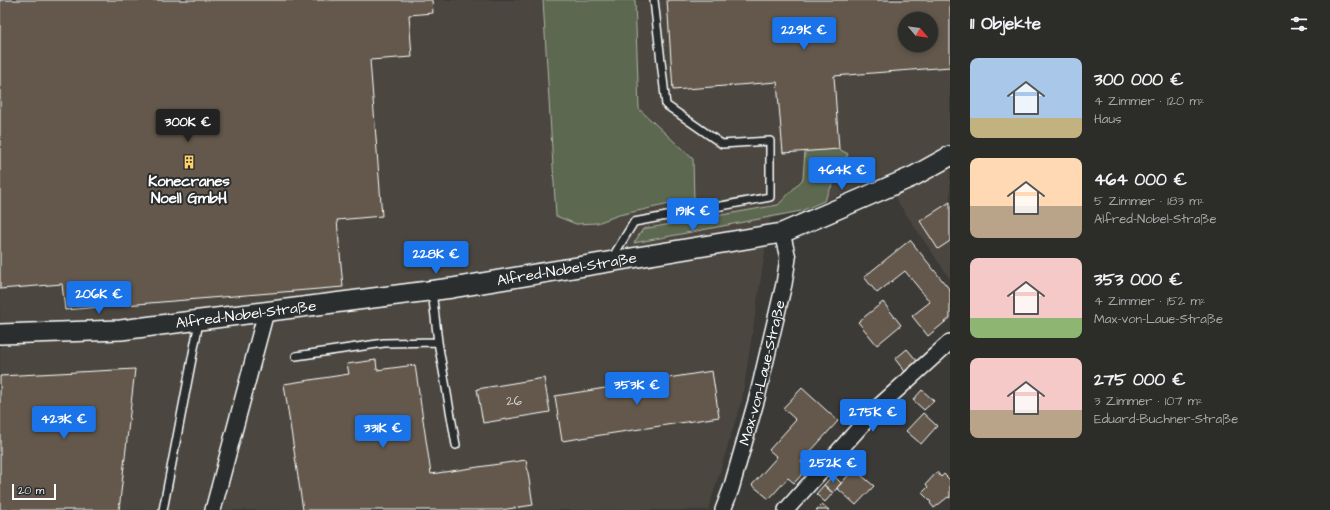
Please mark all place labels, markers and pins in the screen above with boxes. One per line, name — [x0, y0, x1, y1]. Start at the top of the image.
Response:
pin: 229K € — [771, 17, 837, 51]
pin: 300K € — [155, 109, 221, 143]
building icon: Konecranes Noell GmbH — [181, 154, 197, 170]
pin: 464K € — [809, 157, 875, 191]
place label: Konecranes Noell GmbH — [148, 171, 230, 209]
pin: 191K € — [660, 198, 726, 232]
pin: 228K € — [403, 241, 469, 275]
pin: 206K € — [66, 281, 132, 315]
pin: 353K € — [604, 372, 670, 406]
pin: 275K € — [840, 399, 906, 433]
pin: 423K € — [31, 406, 97, 440]
pin: 331K € — [350, 415, 416, 449]
pin: 252K € — [800, 450, 866, 484]

